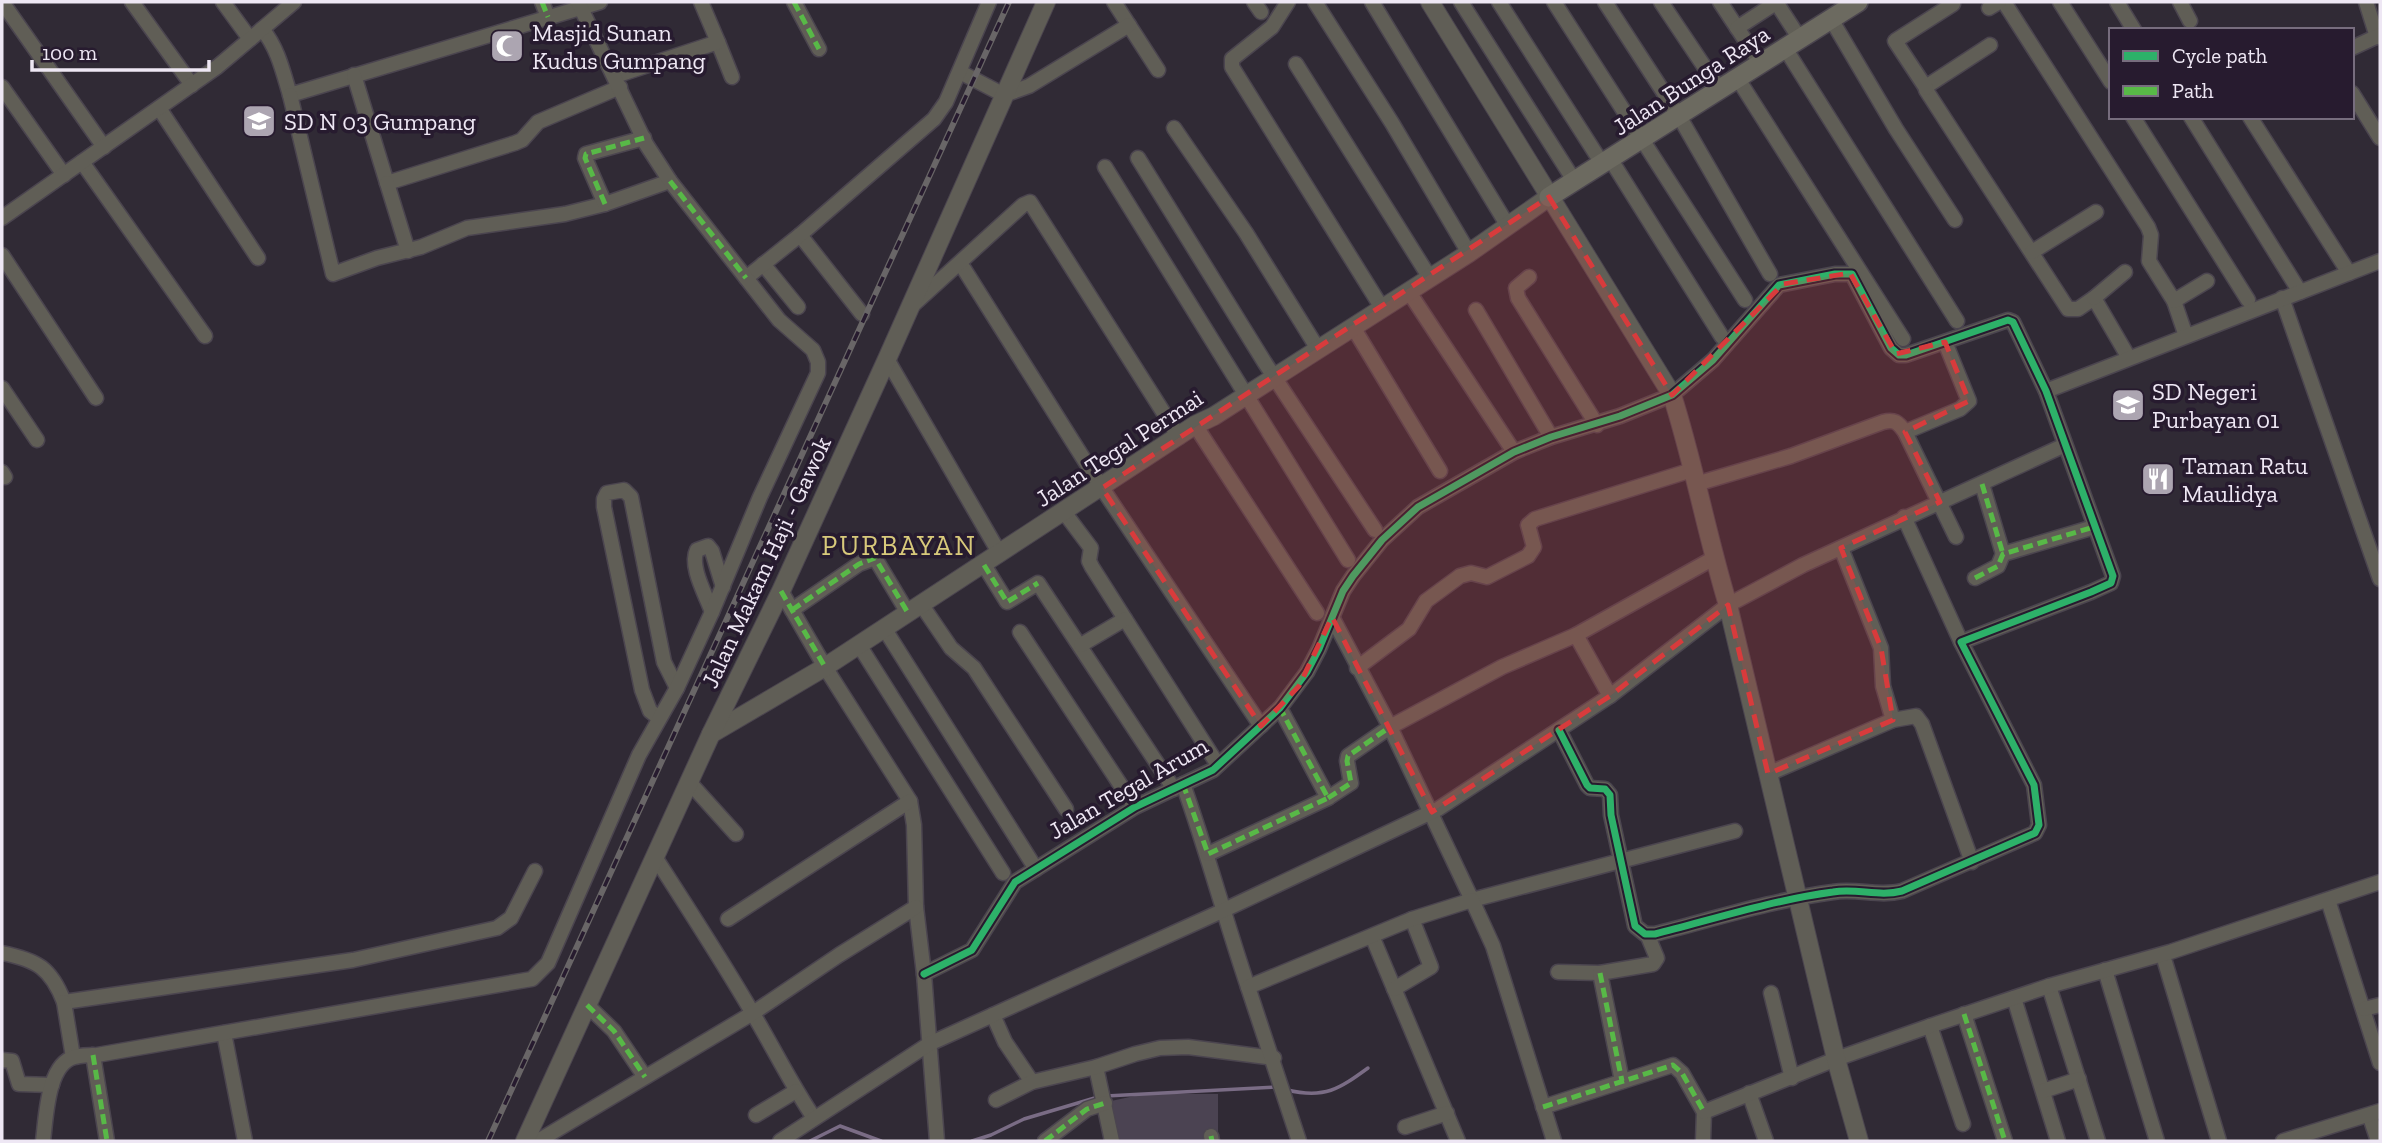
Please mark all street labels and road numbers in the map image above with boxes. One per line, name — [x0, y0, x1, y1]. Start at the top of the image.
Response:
street label: Jalan Bunga Raya — [1607, 18, 1775, 141]
street label: Jalan Tegal Permai — [1030, 383, 1208, 513]
street label: Jalan Makam Haji - Gawok — [695, 431, 837, 692]
street label: Jalan Tegal Arum — [1043, 731, 1213, 845]

